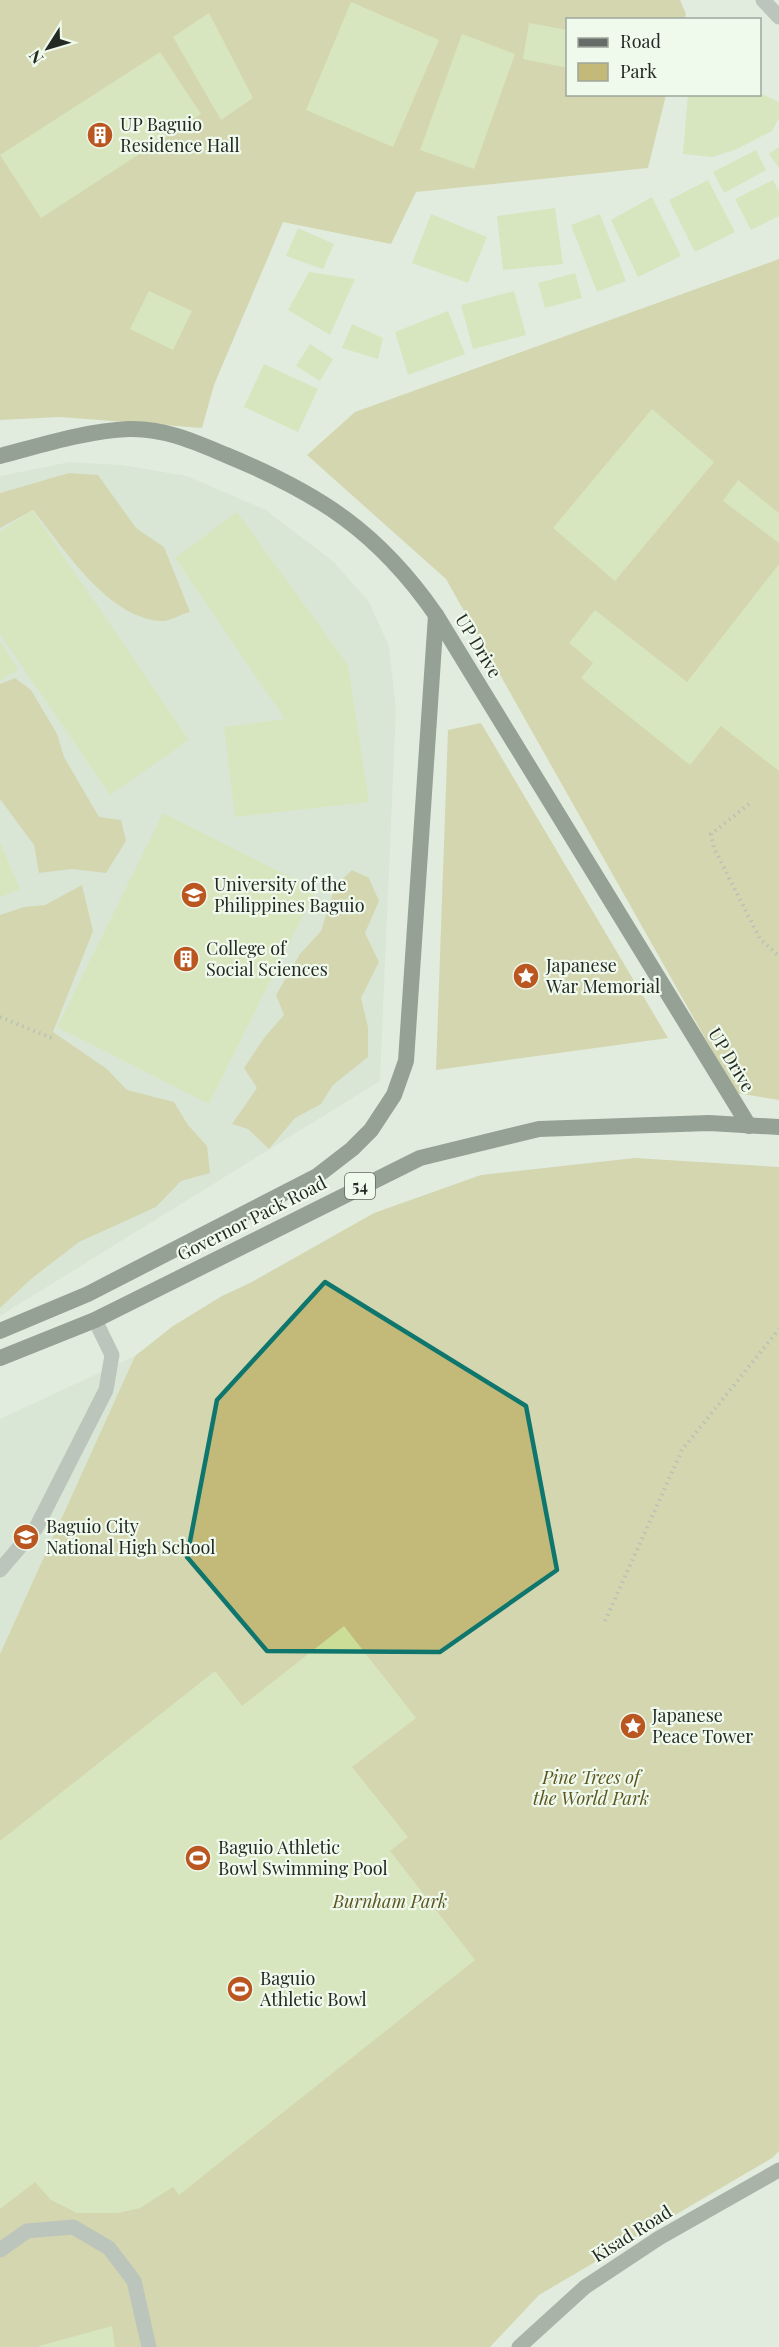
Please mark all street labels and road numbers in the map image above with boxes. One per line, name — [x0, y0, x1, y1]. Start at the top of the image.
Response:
street label: UP Drive — [450, 609, 507, 682]
street label: UP Drive — [703, 1023, 760, 1096]
street label: Governor Pack Road — [173, 1170, 331, 1266]
road number: 54 — [345, 1173, 375, 1199]
street label: Kisad Road — [587, 2199, 676, 2267]

